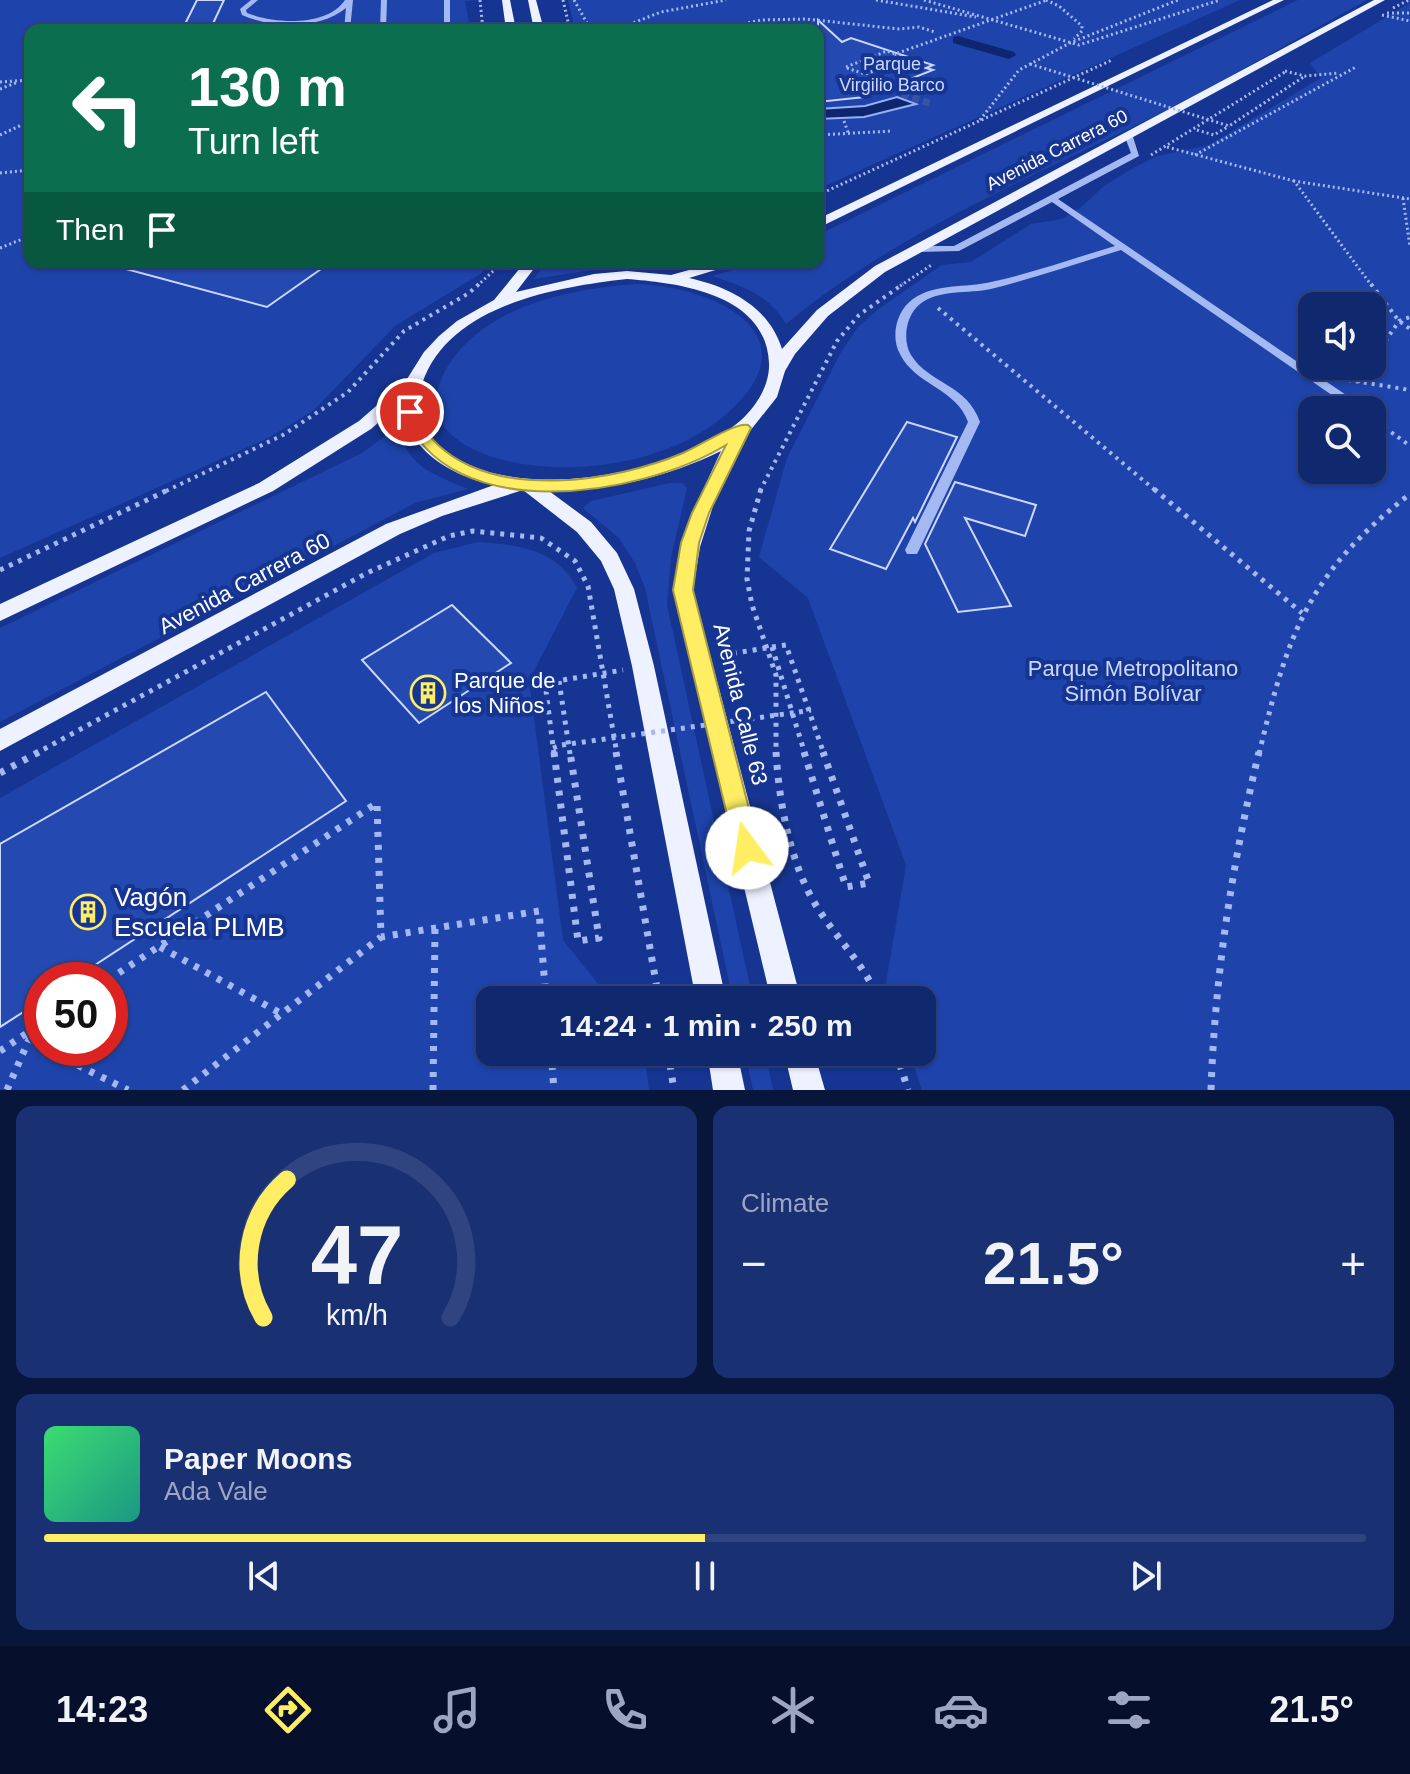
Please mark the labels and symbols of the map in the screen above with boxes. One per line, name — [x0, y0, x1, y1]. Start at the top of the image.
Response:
park label: Parque Virgilio Barco — [839, 54, 945, 95]
street label: Avenida Carrera 60 — [983, 106, 1131, 194]
pin — [376, 378, 444, 446]
street label: Avenida Carrera 60 — [154, 528, 334, 639]
street label: Avenida Calle 63 — [708, 621, 773, 788]
park label: Parque Metropolitano Simón Bolívar — [1028, 656, 1238, 706]
place label: Parque de los Niños — [454, 668, 556, 718]
building icon: Parque de los Niños — [409, 674, 447, 712]
position arrow — [705, 806, 789, 890]
place label: Vagón Escuela PLMB — [114, 882, 285, 942]
building icon: Vagón Escuela PLMB — [69, 893, 107, 931]
speed limit sign: 50 — [24, 962, 128, 1066]

